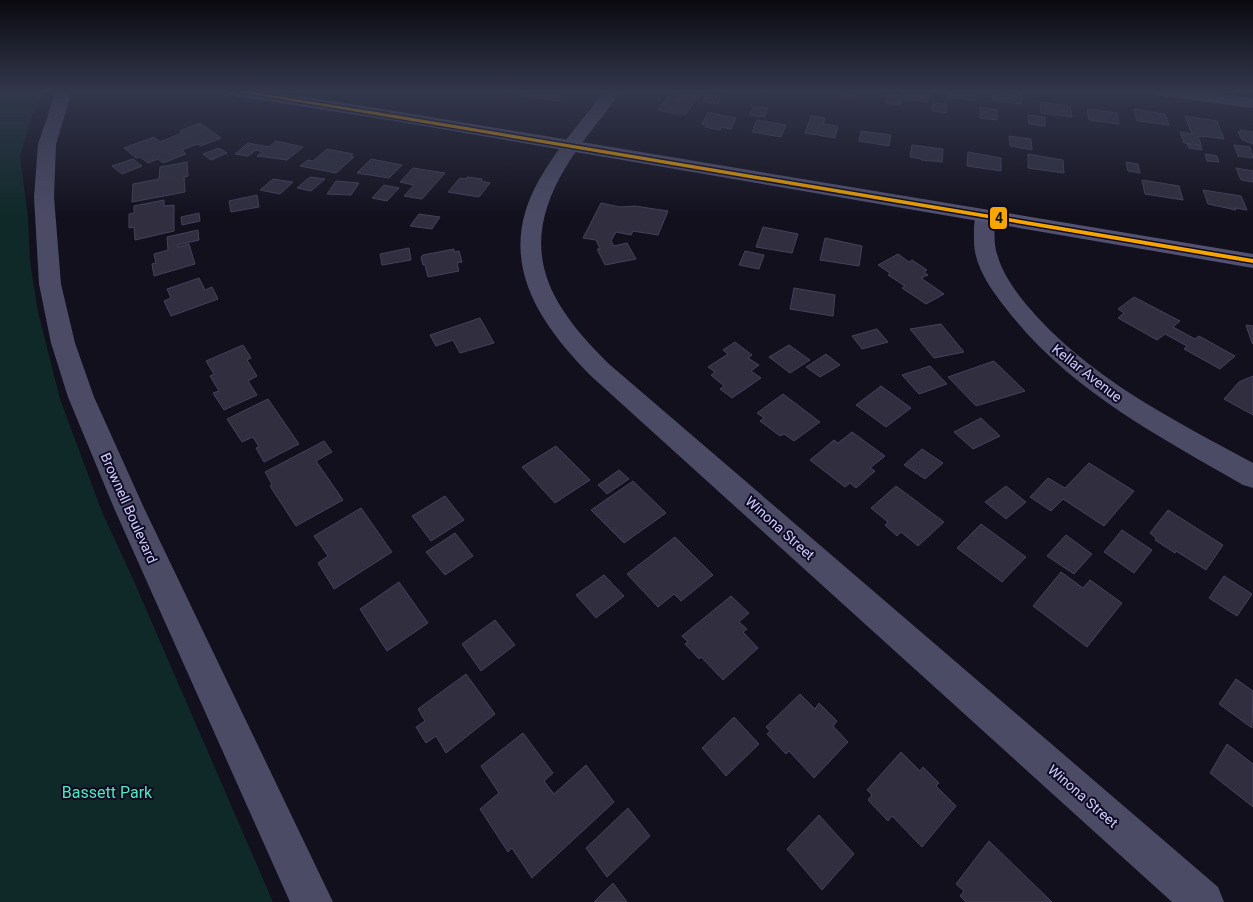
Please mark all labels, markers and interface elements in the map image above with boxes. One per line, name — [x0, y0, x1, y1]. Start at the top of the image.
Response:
line badge: 4 — [989, 206, 1008, 230]
text: 4 — [995, 210, 1003, 226]
street label: Kellar Avenue — [1049, 341, 1125, 405]
street label: Brownell Boulevard — [97, 450, 161, 566]
street label: Winona Street — [742, 493, 818, 563]
street label: Winona Street — [1045, 761, 1122, 831]
park label: Bassett Park — [62, 783, 153, 802]

